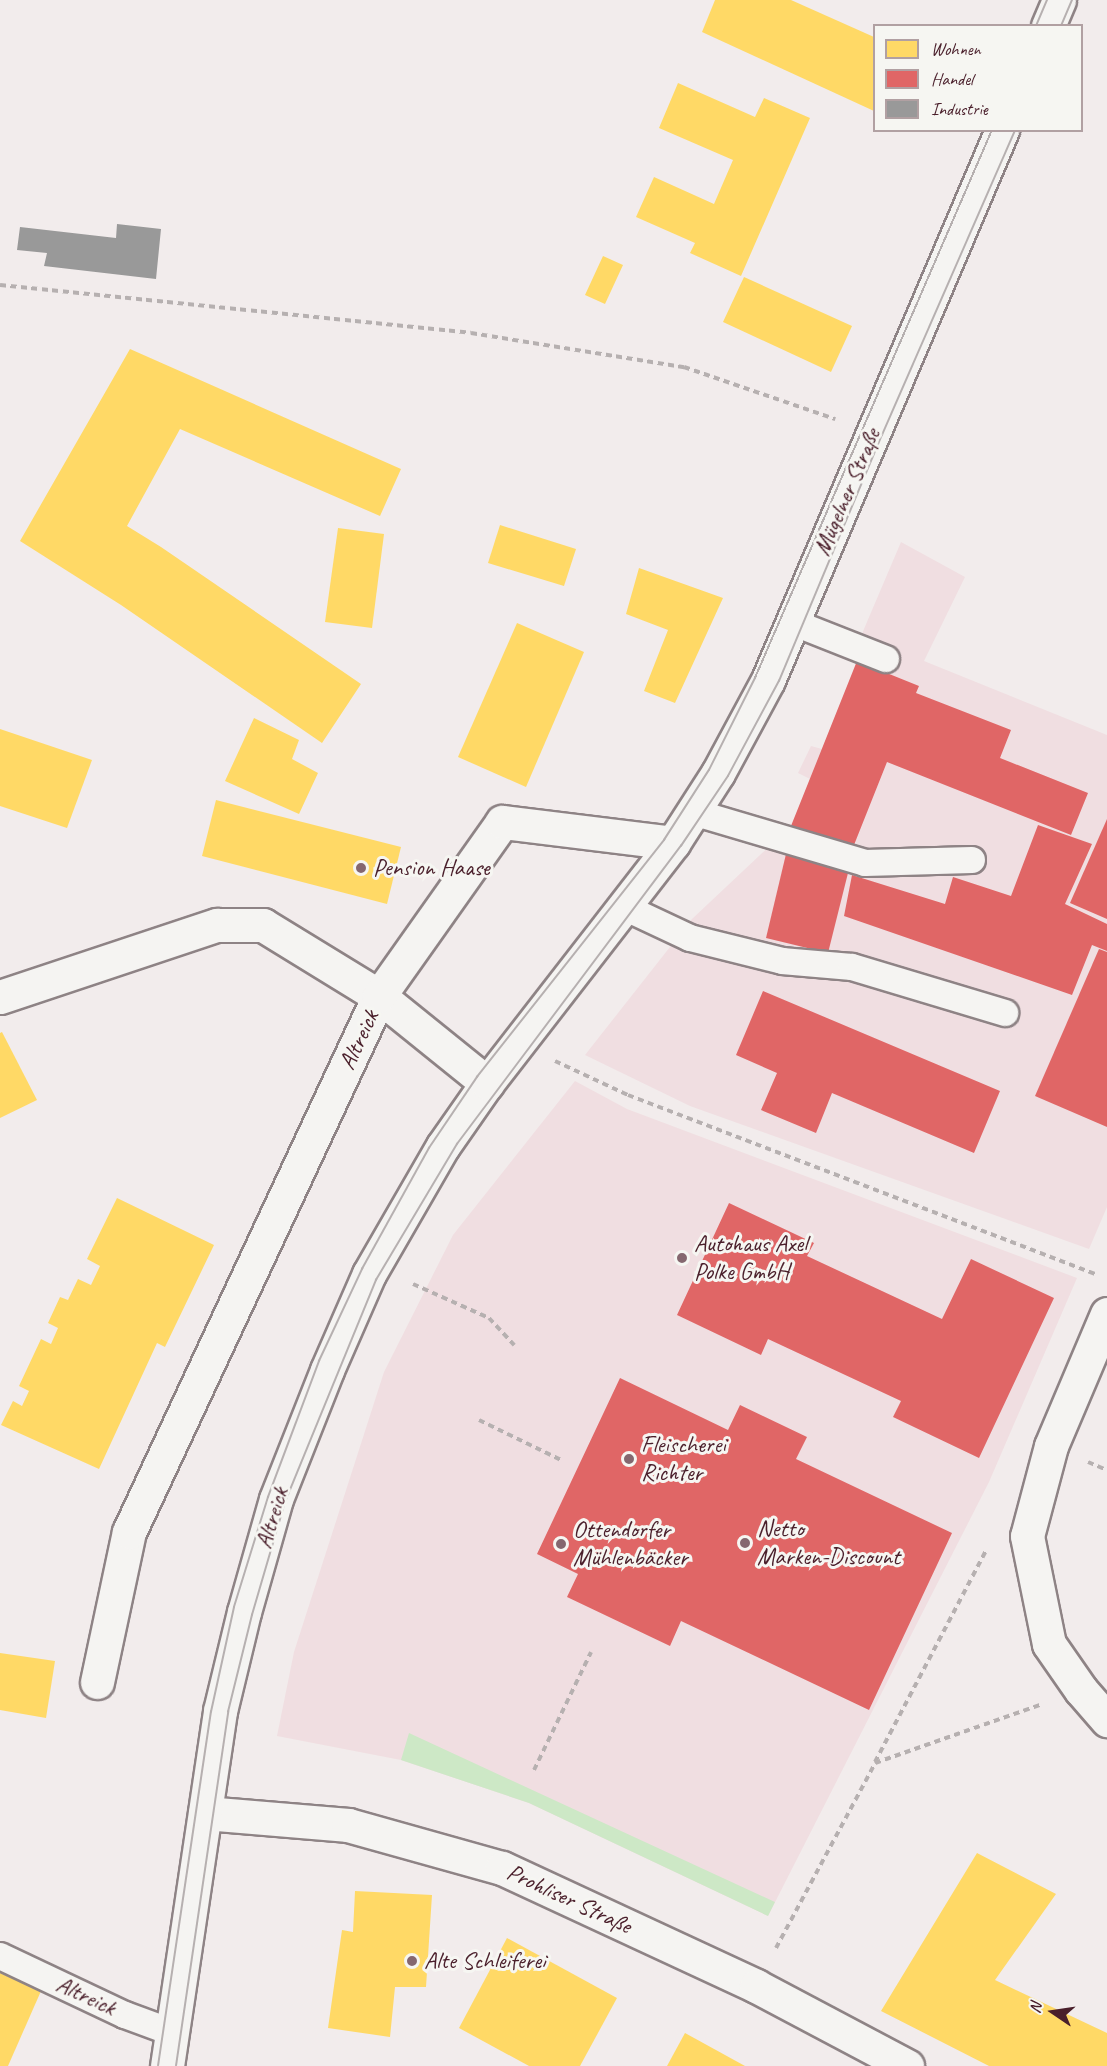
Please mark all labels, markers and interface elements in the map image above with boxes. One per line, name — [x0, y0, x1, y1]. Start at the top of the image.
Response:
legend — [873, 24, 1083, 132]
text: Wohnen — [931, 38, 981, 60]
text: Handel — [931, 68, 973, 90]
text: Industrie — [931, 98, 988, 120]
street label: Mügelner Straße — [807, 424, 887, 560]
place label: Pension Haase — [373, 854, 490, 882]
marker: Pension Haase — [354, 861, 368, 875]
street label: Altreick — [333, 1006, 385, 1074]
place label: Autohaus Axel Polke GmbH — [694, 1230, 807, 1286]
marker: Autohaus Axel Polke GmbH — [675, 1251, 689, 1265]
place label: Fleischerei Richter — [641, 1431, 726, 1487]
marker: Fleischerei Richter — [622, 1452, 636, 1466]
street label: Altreick — [249, 1484, 295, 1552]
place label: Netto Marken-Discount — [757, 1515, 900, 1571]
place label: Ottendorfer Mühlenbäcker — [573, 1516, 688, 1572]
marker: Netto Marken-Discount — [738, 1536, 752, 1550]
marker: Ottendorfer Mühlenbäcker — [554, 1537, 568, 1551]
street label: Prohliser Straße — [502, 1857, 636, 1941]
place label: Alte Schleiferei — [424, 1947, 544, 1975]
marker: Alte Schleiferei — [405, 1954, 419, 1968]
street label: Altreick — [52, 1970, 120, 2022]
north arrow — [1023, 1982, 1083, 2042]
text: N — [1025, 2001, 1046, 2015]

